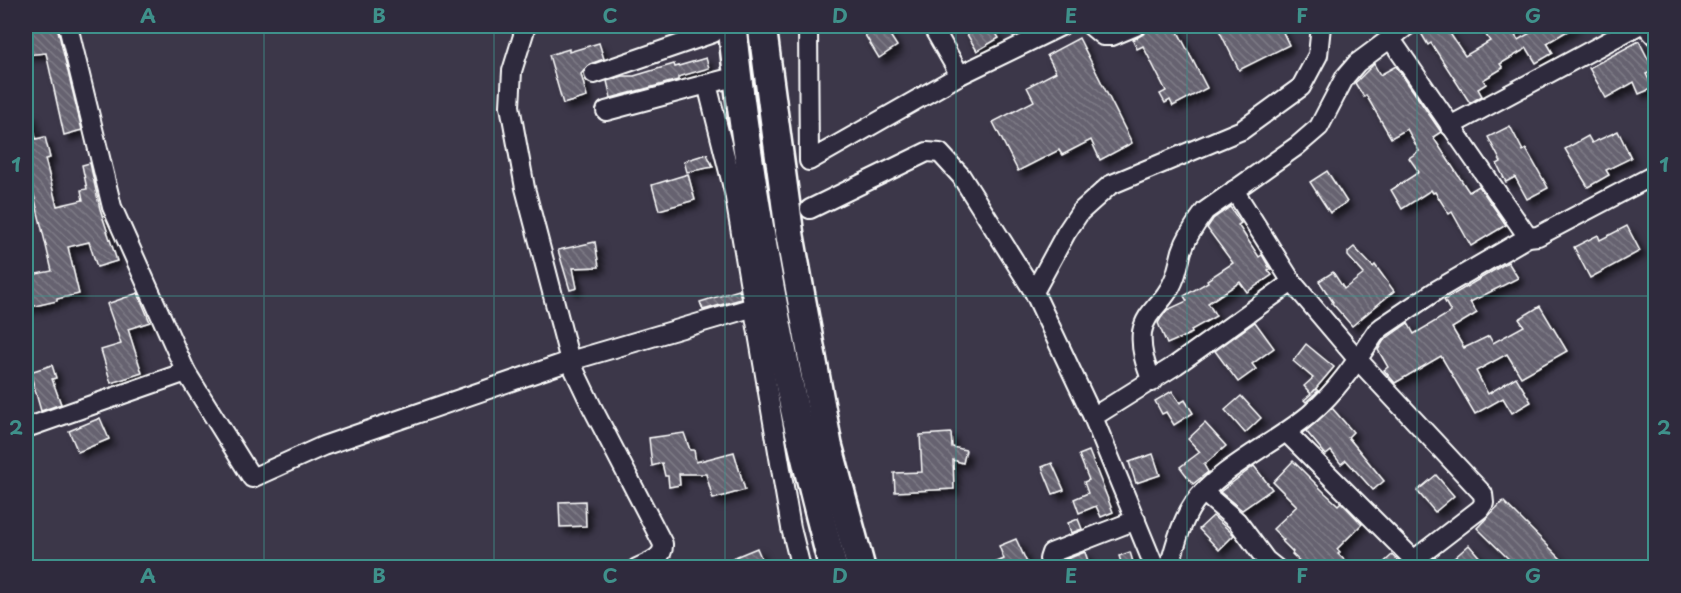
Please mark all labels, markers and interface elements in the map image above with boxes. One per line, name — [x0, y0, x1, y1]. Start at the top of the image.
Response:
text: A — [140, 0, 156, 30]
text: B — [372, 0, 386, 30]
text: C — [602, 0, 618, 30]
text: D — [832, 0, 848, 30]
text: E — [1065, 0, 1077, 30]
text: F — [1296, 0, 1308, 30]
text: G — [1525, 0, 1541, 30]
text: 1 — [11, 149, 21, 179]
text: 1 — [1659, 149, 1669, 179]
text: 2 — [9, 412, 23, 442]
text: 2 — [1657, 412, 1671, 442]
text: A — [140, 560, 156, 590]
text: B — [372, 560, 386, 590]
text: C — [602, 560, 618, 590]
text: D — [832, 560, 848, 590]
text: E — [1065, 560, 1077, 590]
text: F — [1296, 560, 1308, 590]
text: G — [1525, 560, 1541, 590]

